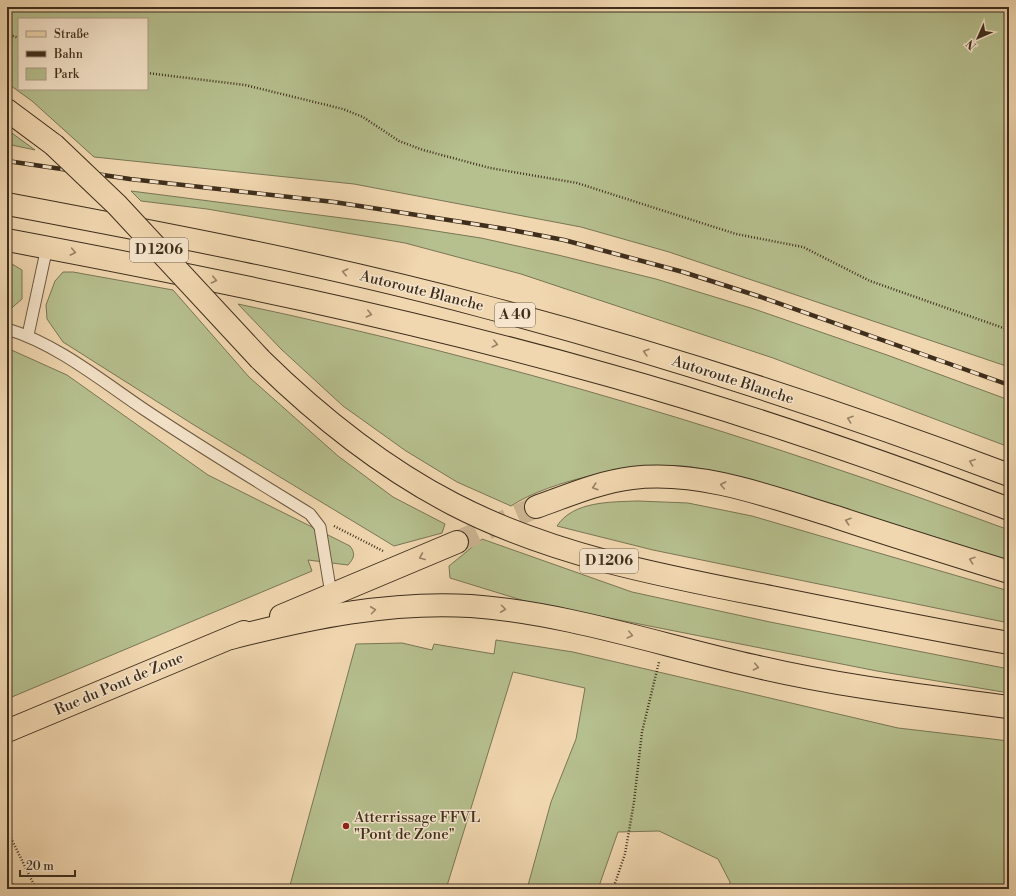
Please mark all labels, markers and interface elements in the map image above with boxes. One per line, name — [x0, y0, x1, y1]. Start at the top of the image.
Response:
legend — [18, 18, 148, 90]
north arrow — [958, 18, 998, 58]
text: Straße — [54, 27, 89, 42]
text: N — [963, 36, 980, 52]
text: Bahn — [53, 47, 83, 62]
text: Park — [54, 67, 80, 82]
road number: D 1206 — [130, 238, 188, 262]
one-way arrow — [70, 248, 76, 256]
street label: Autoroute Blanche — [357, 266, 486, 316]
one-way arrow — [342, 269, 348, 277]
one-way arrow — [211, 275, 217, 283]
road number: A 40 — [495, 303, 535, 327]
one-way arrow — [365, 309, 372, 317]
one-way arrow — [492, 340, 498, 348]
one-way arrow — [643, 349, 650, 357]
street label: Autoroute Blanche — [669, 351, 796, 409]
one-way arrow — [846, 415, 853, 423]
one-way arrow — [969, 458, 976, 466]
one-way arrow — [591, 482, 598, 491]
one-way arrow — [720, 482, 726, 490]
one-way arrow — [844, 517, 851, 526]
road number: D 1206 — [580, 549, 638, 573]
one-way arrow — [418, 552, 426, 560]
one-way arrow — [968, 556, 975, 565]
one-way arrow — [500, 605, 506, 614]
one-way arrow — [370, 606, 376, 615]
one-way arrow — [627, 631, 634, 639]
street label: Rue du Pont de Zone — [51, 648, 187, 720]
one-way arrow — [753, 662, 760, 670]
place label: Atterrissage FFVL "Pont de Zone" — [353, 808, 480, 844]
marker: Atterrissage FFVL "Pont de Zone" — [341, 821, 351, 831]
scale bar — [20, 852, 75, 878]
text: 20 m — [26, 859, 54, 874]

